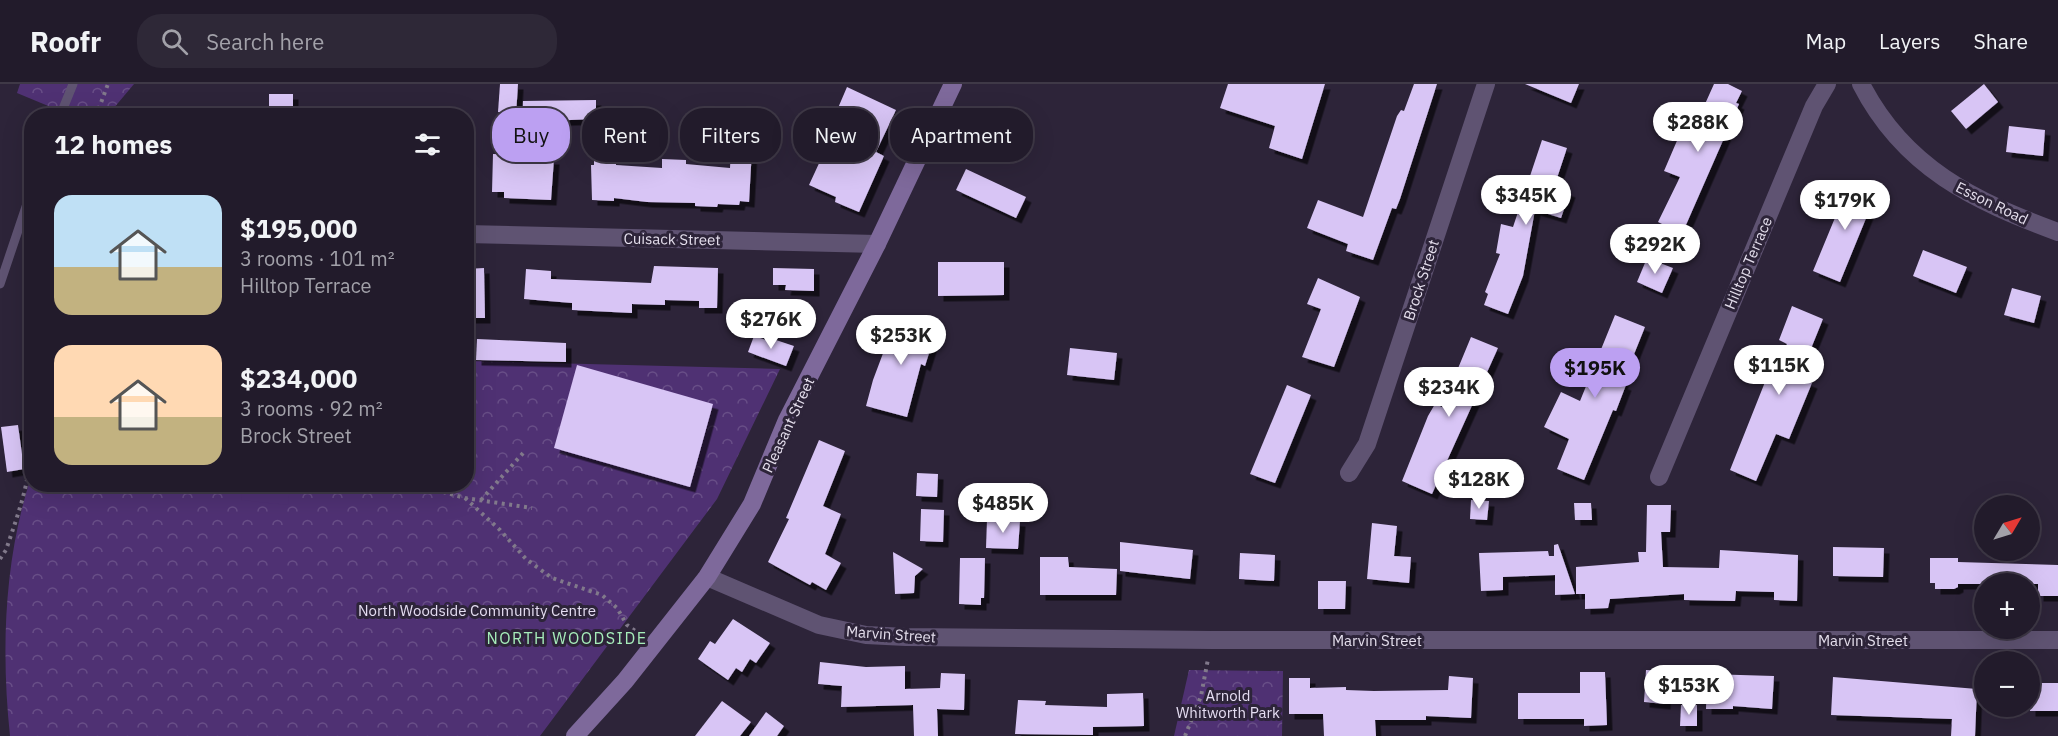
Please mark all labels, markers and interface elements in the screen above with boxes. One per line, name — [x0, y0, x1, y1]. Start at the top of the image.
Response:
search box — [137, 14, 557, 68]
text: Roofr — [30, 23, 101, 60]
icon: search — [158, 25, 191, 58]
text: Search here — [206, 27, 324, 56]
text: Map — [1806, 27, 1846, 55]
text: Layers — [1879, 27, 1941, 55]
text: Share — [1974, 27, 2028, 55]
pin: $288K — [1656, 102, 1740, 153]
chip: Buy — [492, 108, 570, 162]
chip: Rent — [582, 108, 668, 162]
chip: Filters — [680, 108, 781, 162]
chip: New — [793, 108, 878, 162]
chip: Apartment — [890, 108, 1033, 162]
text: $288K — [1667, 108, 1729, 135]
text: 12 homes — [54, 127, 172, 161]
icon: filters — [411, 128, 444, 161]
pin: $345K — [1484, 175, 1568, 226]
street label: Esson Road — [1953, 177, 2031, 229]
pin: $179K — [1803, 180, 1887, 231]
text: $345K — [1495, 181, 1557, 208]
text: $179K — [1814, 186, 1876, 213]
text: $195,000 — [240, 211, 357, 245]
street label: Hilltop Terrace — [1720, 214, 1776, 312]
icon: home — [102, 219, 174, 291]
pin: $292K — [1613, 224, 1697, 275]
street label: Cuisack Street — [623, 229, 721, 249]
text: $292K — [1624, 230, 1686, 257]
street label: Brock Street — [1399, 237, 1443, 323]
text: 3 rooms · 101 m² — [240, 245, 395, 272]
text: Hilltop Terrace — [240, 272, 372, 299]
pin: $276K — [729, 299, 813, 350]
text: $276K — [740, 305, 802, 332]
pin: $253K — [859, 315, 943, 366]
text: $253K — [870, 321, 932, 348]
pin: $115K — [1737, 345, 1821, 396]
pin: $195K — [1553, 348, 1637, 399]
text: $115K — [1748, 351, 1810, 378]
text: $195K — [1564, 354, 1626, 381]
text: $234,000 — [240, 361, 357, 395]
pin: $234K — [1407, 367, 1491, 418]
icon: home — [102, 369, 174, 441]
text: $234K — [1418, 373, 1480, 400]
street label: Pleasant Street — [758, 374, 818, 476]
text: 3 rooms · 92 m² — [240, 395, 383, 422]
text: Brock Street — [240, 422, 352, 449]
pin: $128K — [1437, 459, 1521, 510]
text: $128K — [1448, 465, 1510, 492]
pin: $485K — [961, 483, 1045, 534]
text: $485K — [972, 489, 1034, 516]
north arrow — [1974, 495, 2040, 561]
map controls — [1974, 495, 2040, 717]
button: + — [1974, 573, 2040, 639]
park label: North Woodside Community Centre — [358, 601, 596, 620]
street label: Marvin Street — [845, 621, 937, 647]
district label: NORTH WOODSIDE — [486, 628, 648, 648]
street label: Marvin Street — [1332, 631, 1422, 650]
street label: Marvin Street — [1818, 631, 1908, 650]
button: − — [1974, 651, 2040, 717]
pin: $153K — [1647, 665, 1731, 716]
text: $153K — [1658, 671, 1720, 698]
park label: Arnold Whitworth Park — [1176, 686, 1280, 722]

